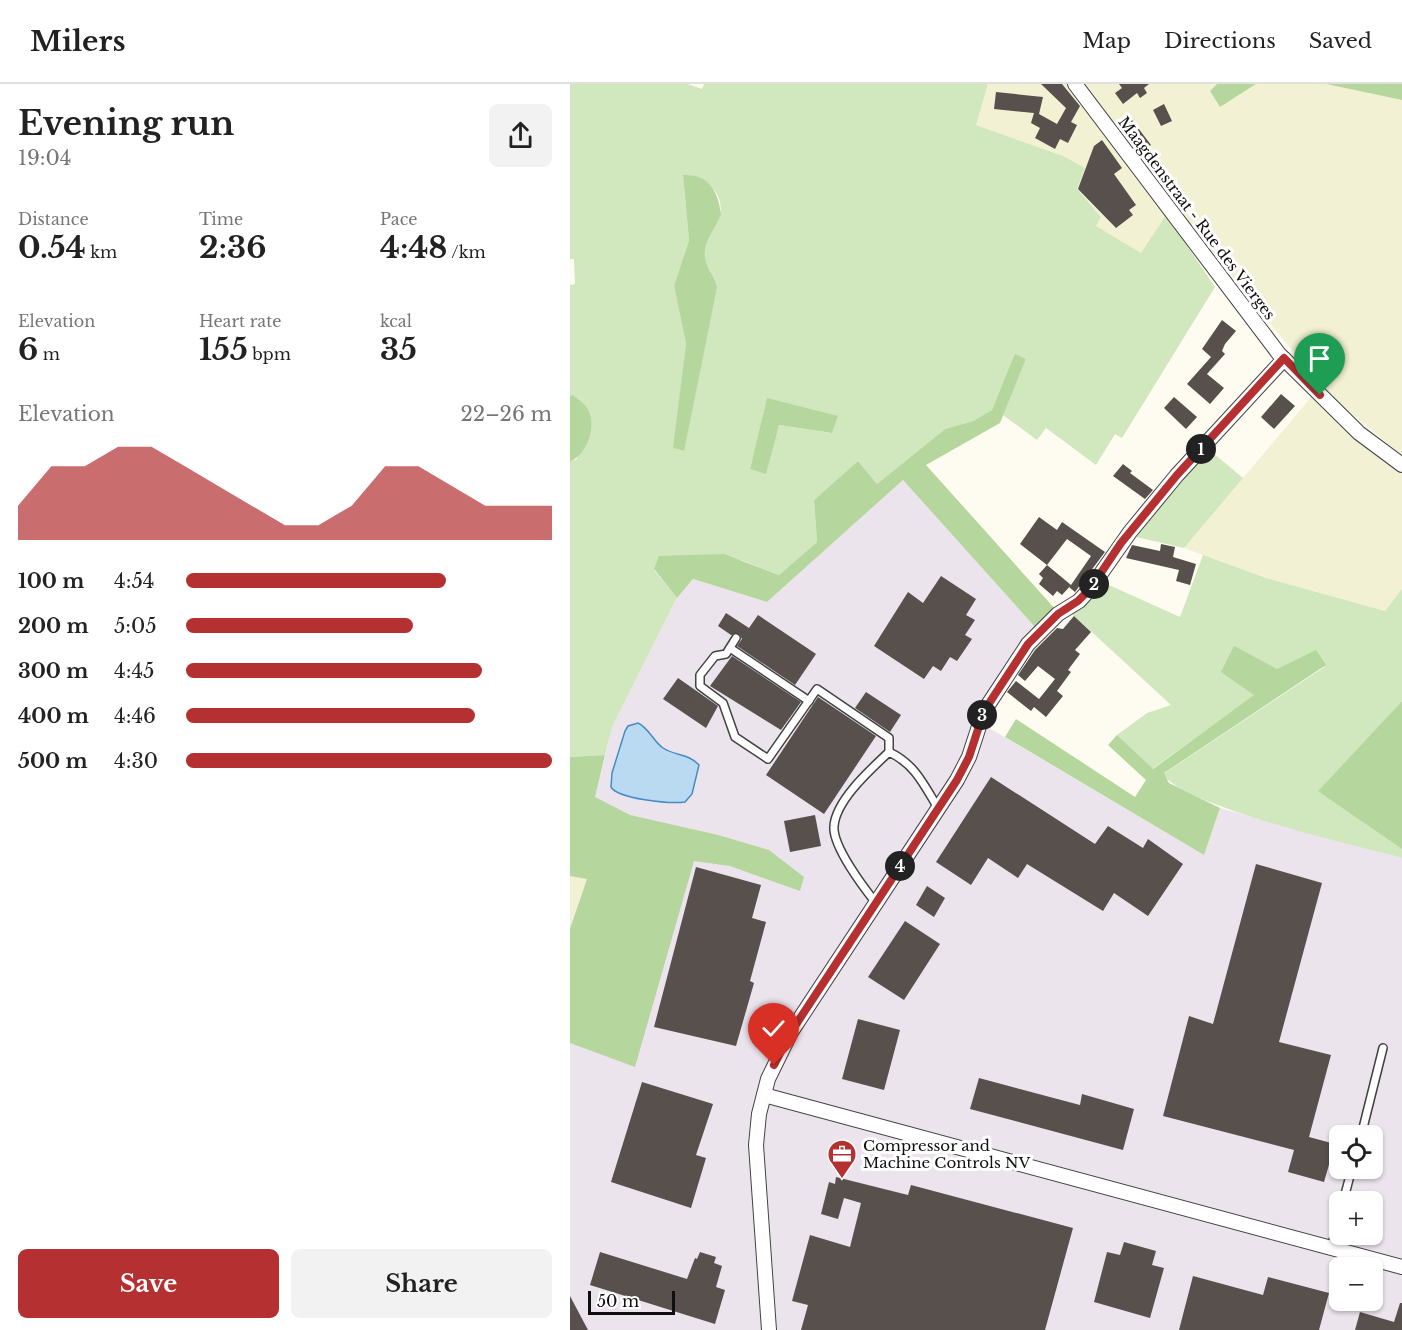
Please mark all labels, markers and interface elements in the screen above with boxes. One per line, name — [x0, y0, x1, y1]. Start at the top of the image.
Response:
text: Milers — [30, 24, 125, 59]
text: Map — [1082, 28, 1131, 54]
text: Directions — [1164, 28, 1276, 54]
text: Saved — [1309, 28, 1372, 54]
text: Evening run — [18, 103, 234, 144]
button: share — [489, 104, 552, 167]
street label: Maagdenstraat - Rue des Vierges — [1114, 113, 1280, 323]
text: 19:04 — [18, 146, 71, 170]
text: Distance — [18, 209, 89, 229]
text: Time — [199, 209, 243, 229]
text: Pace — [380, 209, 417, 229]
text: 0.54 — [18, 229, 86, 266]
text: 2:36 — [199, 229, 266, 266]
text: 4:48 — [380, 229, 447, 266]
text: km — [86, 242, 117, 262]
text: /km — [447, 242, 486, 262]
text: Elevation — [18, 311, 95, 331]
text: Heart rate — [199, 311, 281, 331]
text: kcal — [380, 311, 412, 331]
text: 6 — [18, 331, 38, 368]
text: 155 — [199, 331, 248, 368]
text: 35 — [380, 331, 417, 368]
pin — [1294, 333, 1345, 395]
icon: arrive — [1303, 342, 1336, 375]
text: m — [38, 344, 60, 364]
text: bpm — [248, 344, 291, 364]
text: Elevation — [18, 402, 115, 426]
text: 22–26 m — [461, 402, 552, 426]
pin: 1 — [1186, 434, 1216, 464]
text: 1 — [1198, 439, 1204, 459]
text: 100 m — [18, 569, 84, 593]
text: 4:54 — [114, 569, 154, 593]
pin: 2 — [1079, 569, 1109, 599]
text: 2 — [1089, 574, 1099, 594]
text: 200 m — [18, 614, 89, 638]
text: 5:05 — [114, 614, 157, 638]
text: 300 m — [18, 659, 88, 683]
text: 4:45 — [114, 659, 154, 683]
pin: 3 — [967, 700, 997, 730]
text: 400 m — [18, 704, 89, 728]
text: 4:46 — [114, 704, 156, 728]
text: 3 — [977, 705, 987, 725]
text: 500 m — [18, 749, 88, 773]
text: 4:30 — [114, 749, 158, 773]
pin: 4 — [885, 851, 915, 881]
text: 4 — [895, 856, 905, 876]
pin — [748, 1003, 799, 1065]
icon: check — [757, 1012, 790, 1045]
map controls — [1329, 1125, 1383, 1311]
button: locate — [1329, 1125, 1383, 1179]
place label: Compressor and Machine Controls NV — [863, 1136, 1031, 1172]
office icon: Compressor and Machine Controls NV — [826, 1138, 858, 1180]
button: + — [1329, 1191, 1383, 1245]
button: Save — [18, 1249, 279, 1318]
button: Share — [291, 1249, 552, 1318]
button: − — [1329, 1257, 1383, 1311]
scale bar — [588, 1288, 675, 1316]
text: 50 m — [597, 1291, 639, 1311]

